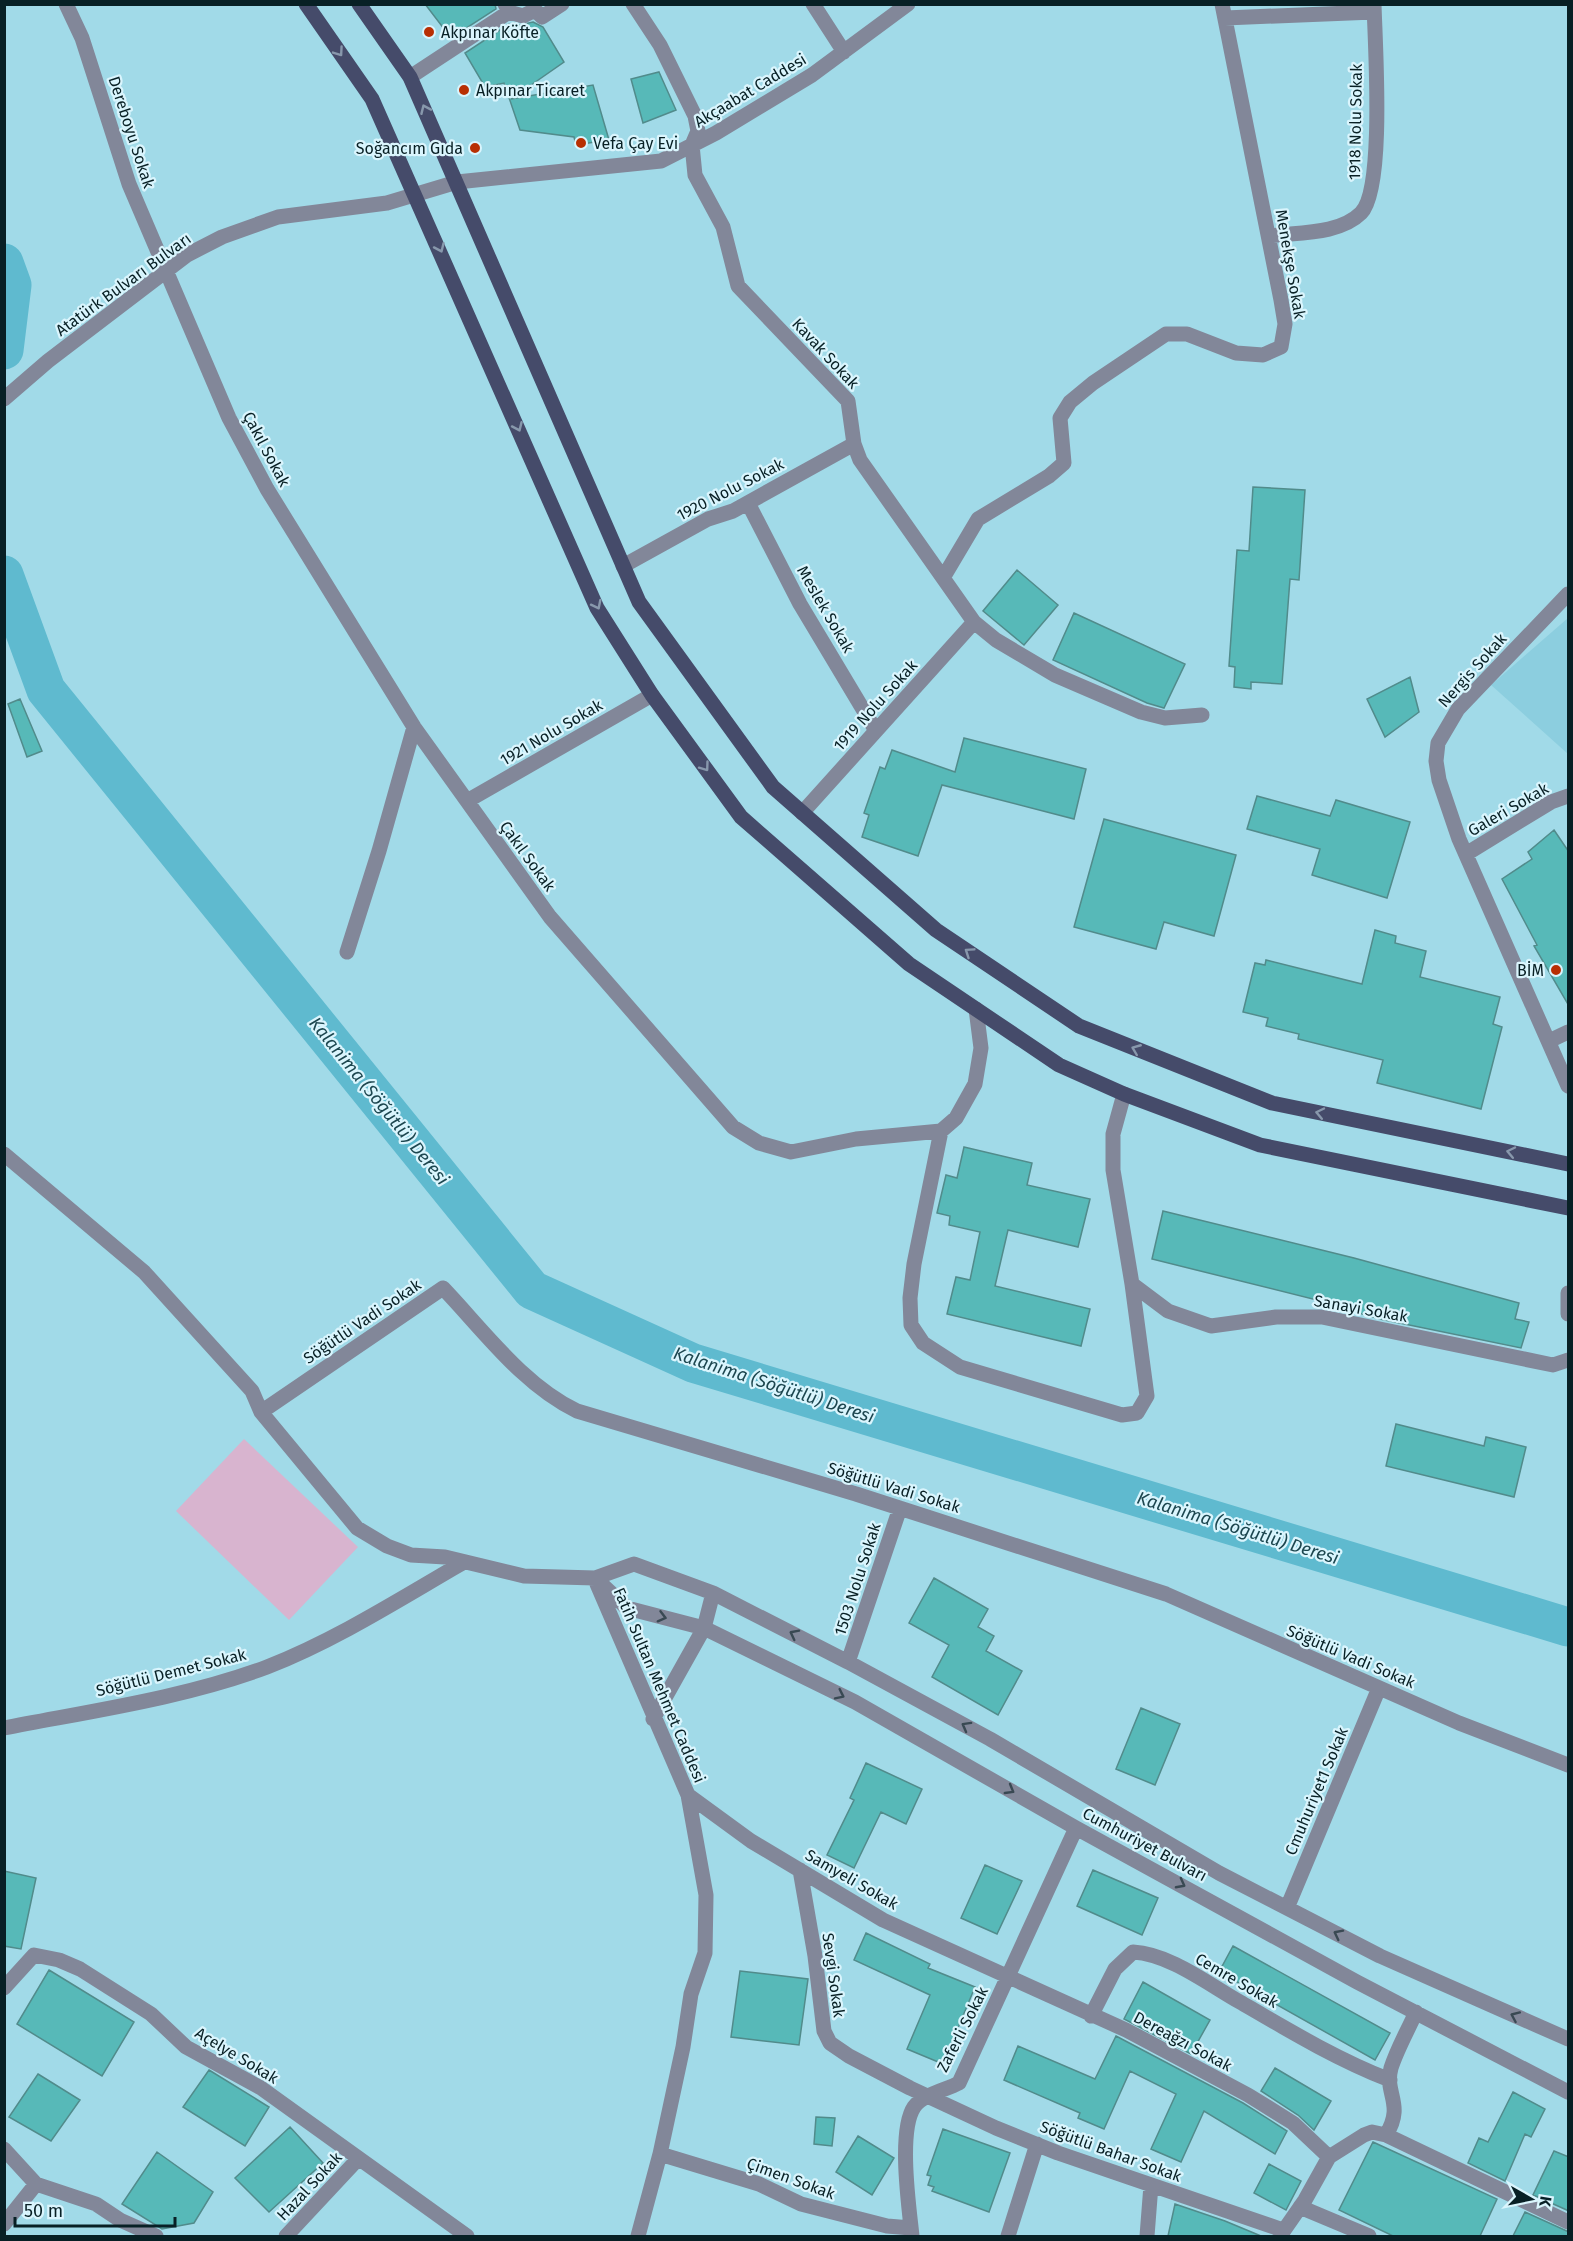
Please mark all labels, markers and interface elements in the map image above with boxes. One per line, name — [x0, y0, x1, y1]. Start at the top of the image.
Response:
place label: Akpınar Köfte — [441, 23, 539, 42]
marker: Akpınar Köfte — [422, 25, 436, 39]
one-way arrow — [332, 46, 343, 57]
street label: Akçaabat Caddesi — [691, 49, 810, 132]
street label: 1918 Nolu Sokak — [1345, 63, 1366, 180]
street label: Dereboyu Sokak — [104, 74, 159, 191]
place label: Akpınar Ticaret — [476, 81, 585, 100]
marker: Akpınar Ticaret — [457, 83, 471, 97]
one-way arrow — [420, 105, 432, 116]
place label: Vefa Çay Evi — [593, 134, 678, 154]
marker: Vefa Çay Evi — [574, 136, 588, 150]
place label: Soğancım Gıda — [356, 139, 463, 158]
marker: Soğancım Gıda — [468, 141, 482, 155]
street label: Menekşe Sokak — [1271, 208, 1310, 321]
street label: Atatürk Bulvarı Bulvarı — [52, 229, 195, 340]
one-way arrow — [433, 242, 445, 253]
street label: Kavak Sokak — [788, 314, 864, 393]
street label: Çakıl Sokak — [238, 409, 295, 491]
one-way arrow — [511, 421, 523, 432]
street label: 1920 Nolu Sokak — [674, 454, 788, 525]
street label: Meslek Sokak — [793, 562, 859, 657]
one-way arrow — [590, 599, 601, 610]
street label: Nergis Sokak — [1434, 629, 1511, 711]
street label: 1919 Nolu Sokak — [829, 655, 922, 755]
street label: 1921 Nolu Sokak — [497, 695, 607, 769]
one-way arrow — [698, 761, 709, 772]
street label: Galeri Sokak — [1465, 778, 1553, 840]
street label: Çakıl Sokak — [495, 818, 560, 896]
one-way arrow — [964, 948, 975, 959]
place label: BİM — [1517, 960, 1544, 980]
marker: BİM — [1549, 963, 1563, 977]
water label: Kalanima (Söğütlü) Deresi — [304, 1012, 454, 1190]
one-way arrow — [1132, 1044, 1143, 1056]
one-way arrow — [1315, 1107, 1325, 1120]
one-way arrow — [1506, 1146, 1516, 1159]
street label: Söğütlü Vadi Sokak — [300, 1275, 425, 1368]
street label: Sanayi Sokak — [1313, 1291, 1410, 1326]
water label: Kalanima (Söğütlü) Deresi — [671, 1342, 877, 1428]
street label: Söğütlü Vadi Sokak — [825, 1458, 963, 1517]
water label: Kalanima (Söğütlü) Deresi — [1134, 1487, 1342, 1569]
street label: 1503 Nolu Sokak — [830, 1520, 885, 1638]
street label: Fatih Sultan Mehmet Caddesi — [610, 1585, 709, 1786]
one-way arrow — [656, 1610, 666, 1622]
street label: Söğütlü Vadi Sokak — [1284, 1621, 1419, 1692]
one-way arrow — [790, 1630, 801, 1642]
street label: Söğütlü Demet Sokak — [94, 1644, 249, 1700]
one-way arrow — [833, 1687, 844, 1699]
one-way arrow — [962, 1722, 972, 1733]
street label: Cmuhuriyet1 Sokak — [1281, 1724, 1352, 1858]
one-way arrow — [1004, 1783, 1014, 1794]
street label: Cumhuriyet Bulvarı — [1079, 1804, 1210, 1885]
street label: Samyeli Sokak — [802, 1845, 902, 1914]
one-way arrow — [1175, 1877, 1185, 1888]
one-way arrow — [1333, 1930, 1344, 1941]
street label: Sevgi Sokak — [818, 1932, 849, 2019]
street label: Cemre Sokak — [1192, 1949, 1282, 2012]
street label: Zaferli Sokak — [933, 1983, 992, 2075]
street label: Dereağzı Sokak — [1130, 2008, 1236, 2076]
one-way arrow — [1510, 2011, 1521, 2023]
street label: Açelye Sokak — [191, 2023, 282, 2089]
street label: Söğütlü Bahar Sokak — [1037, 2117, 1185, 2186]
street label: Hazal Sokak — [273, 2148, 346, 2225]
street label: Çimen Sokak — [744, 2154, 838, 2204]
north arrow — [1501, 2169, 1561, 2229]
scale bar — [15, 2190, 176, 2228]
text: K — [1535, 2195, 1555, 2209]
text: 50 m — [24, 2200, 63, 2222]

